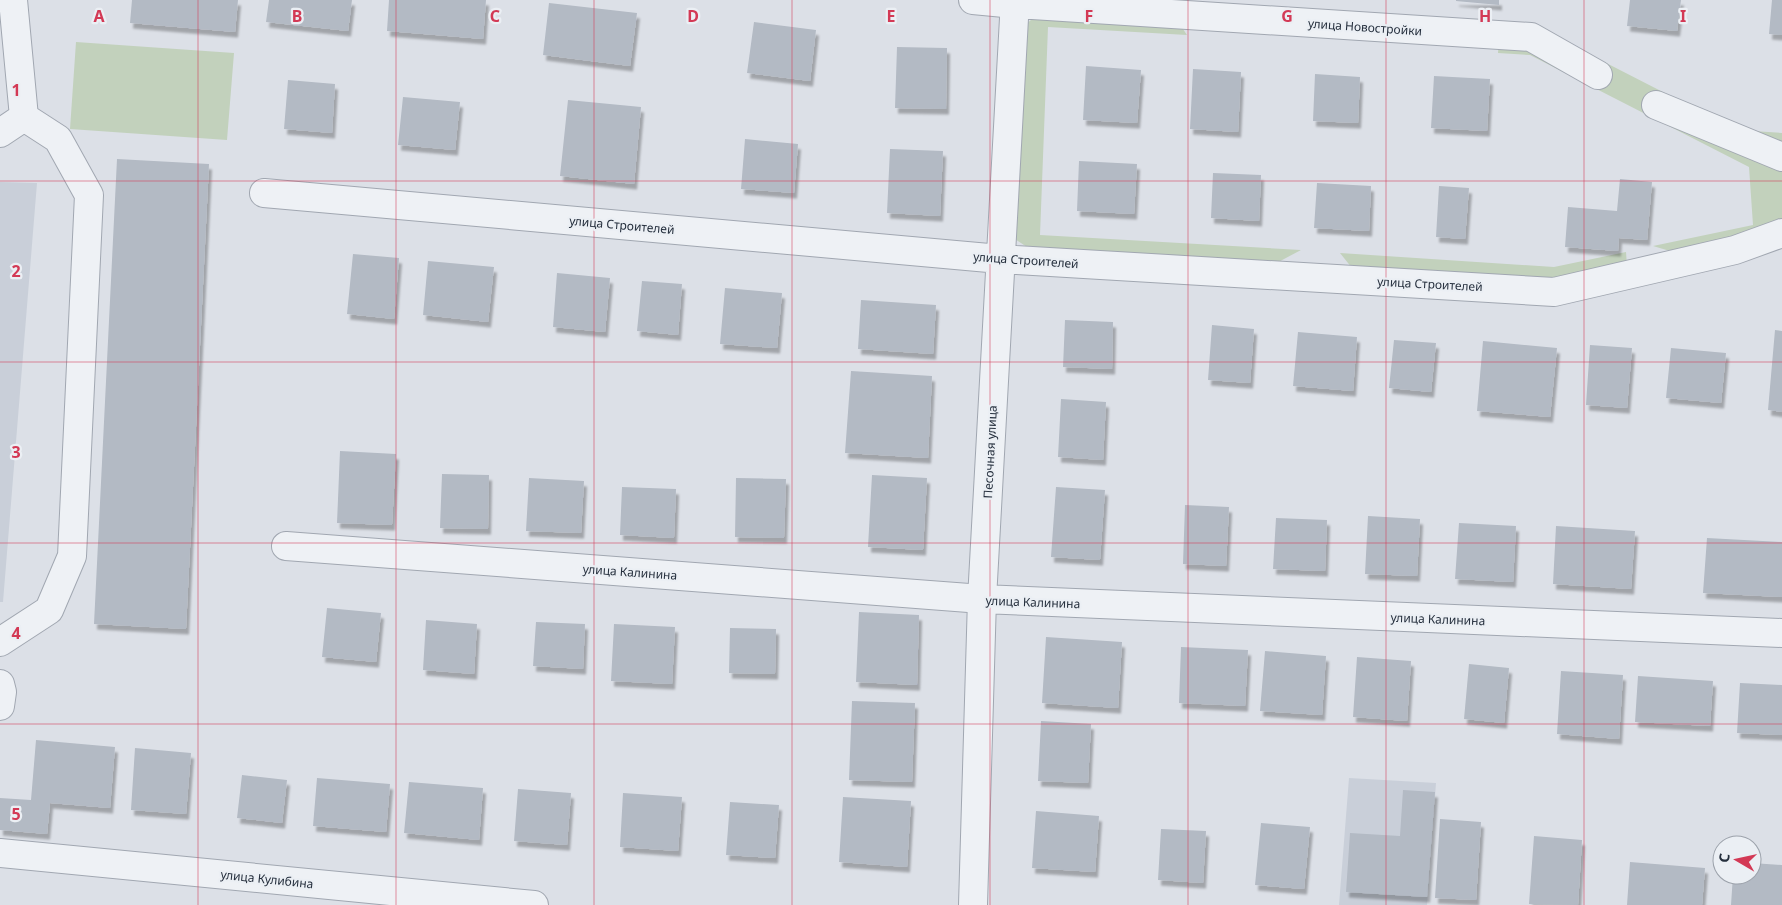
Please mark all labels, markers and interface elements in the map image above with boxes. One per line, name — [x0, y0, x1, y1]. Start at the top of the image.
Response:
text: A — [93, 5, 105, 27]
text: B — [292, 5, 302, 27]
text: C — [490, 5, 500, 27]
text: D — [687, 5, 699, 27]
text: E — [887, 5, 896, 27]
text: F — [1085, 5, 1093, 27]
text: G — [1281, 5, 1293, 27]
text: H — [1479, 5, 1491, 27]
text: I — [1680, 5, 1686, 27]
street label: улица Новостройки — [1307, 15, 1423, 39]
text: 1 — [11, 79, 21, 101]
street label: улица Строителей — [569, 212, 675, 238]
street label: улица Строителей — [973, 248, 1079, 272]
text: 2 — [11, 260, 21, 282]
street label: улица Строителей — [1377, 273, 1483, 295]
street label: Песочная улица — [979, 405, 1001, 499]
text: 3 — [11, 441, 21, 463]
street label: улица Калинина — [582, 560, 678, 584]
street label: улица Калинина — [985, 592, 1081, 612]
street label: улица Калинина — [1390, 609, 1486, 629]
text: 4 — [11, 622, 21, 644]
text: 5 — [11, 803, 21, 825]
north arrow — [1712, 835, 1762, 885]
text: С — [1714, 852, 1734, 864]
street label: улица Кулибина — [220, 866, 314, 892]

